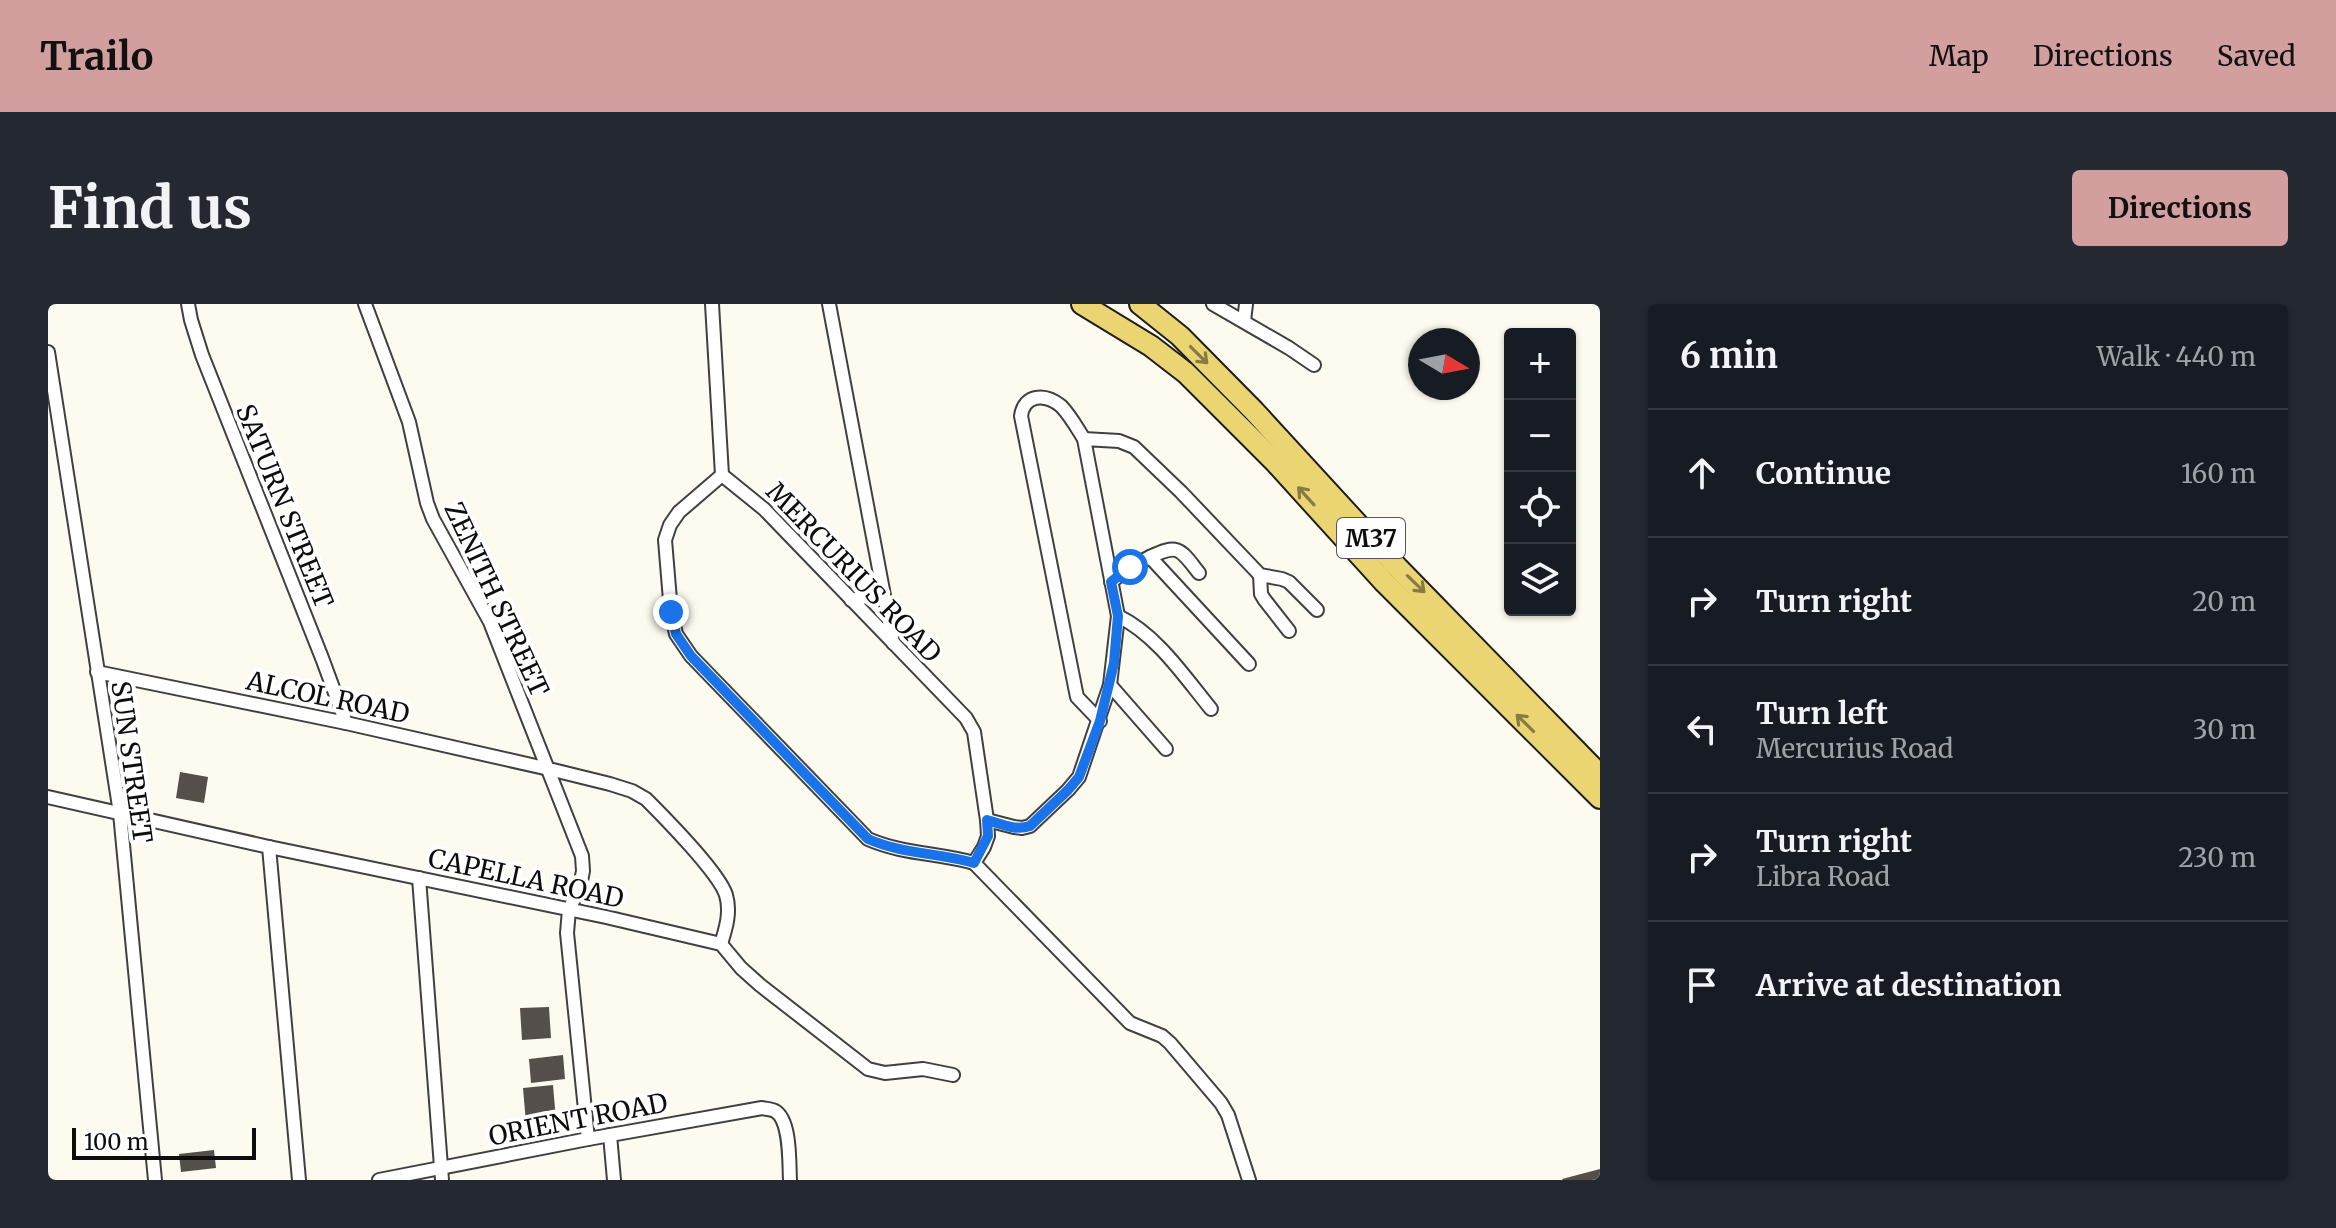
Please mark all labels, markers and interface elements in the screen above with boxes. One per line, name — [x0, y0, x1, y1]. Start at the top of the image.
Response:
text: Trailo — [40, 33, 153, 80]
text: Map — [1929, 38, 1989, 74]
text: Directions — [2033, 38, 2173, 74]
text: Saved — [2217, 38, 2296, 74]
button: Directions — [2072, 170, 2288, 246]
text: Find us — [48, 173, 252, 243]
north arrow — [1408, 328, 1480, 400]
map controls — [1504, 328, 1576, 616]
button: + — [1504, 328, 1576, 400]
text: 6 min — [1680, 335, 1778, 377]
text: Walk · 440 m — [2097, 340, 2256, 373]
one-way arrow — [1189, 345, 1208, 364]
street label: SATURN STREET — [229, 399, 341, 613]
button: − — [1504, 400, 1576, 472]
icon: ahead — [1680, 451, 1724, 495]
text: Continue — [1756, 454, 1891, 492]
text: 160 m — [2181, 457, 2256, 490]
button: locate — [1504, 472, 1576, 544]
street label: MERCURIUS ROAD — [759, 475, 949, 669]
one-way arrow — [1296, 486, 1315, 506]
street label: ZENITH STREET — [437, 496, 557, 702]
road number: M37 — [1337, 518, 1405, 558]
button: layers — [1504, 544, 1576, 616]
route start — [1112, 549, 1148, 585]
one-way arrow — [1406, 575, 1426, 594]
icon: right — [1680, 579, 1724, 623]
text: Turn right — [1756, 582, 1912, 620]
text: 20 m — [2192, 585, 2256, 618]
route end — [653, 594, 689, 630]
street label: ALCOL ROAD — [243, 663, 412, 730]
street label: SUN STREET — [104, 679, 160, 845]
text: Turn left — [1756, 694, 1888, 732]
icon: left — [1680, 707, 1724, 751]
text: 30 m — [2193, 713, 2256, 746]
one-way arrow — [1516, 714, 1535, 733]
text: Mercurius Road — [1756, 732, 1953, 765]
text: Turn right — [1756, 822, 1912, 860]
icon: right — [1680, 835, 1724, 879]
street label: CAPELLA ROAD — [425, 841, 627, 915]
text: 230 m — [2178, 841, 2256, 874]
text: Libra Road — [1756, 860, 1890, 893]
icon: arrive — [1680, 963, 1724, 1007]
text: Arrive at destination — [1756, 966, 2062, 1004]
street label: ORIENT ROAD — [486, 1085, 670, 1153]
scale bar — [72, 1124, 256, 1160]
text: 100 m — [84, 1128, 149, 1156]

